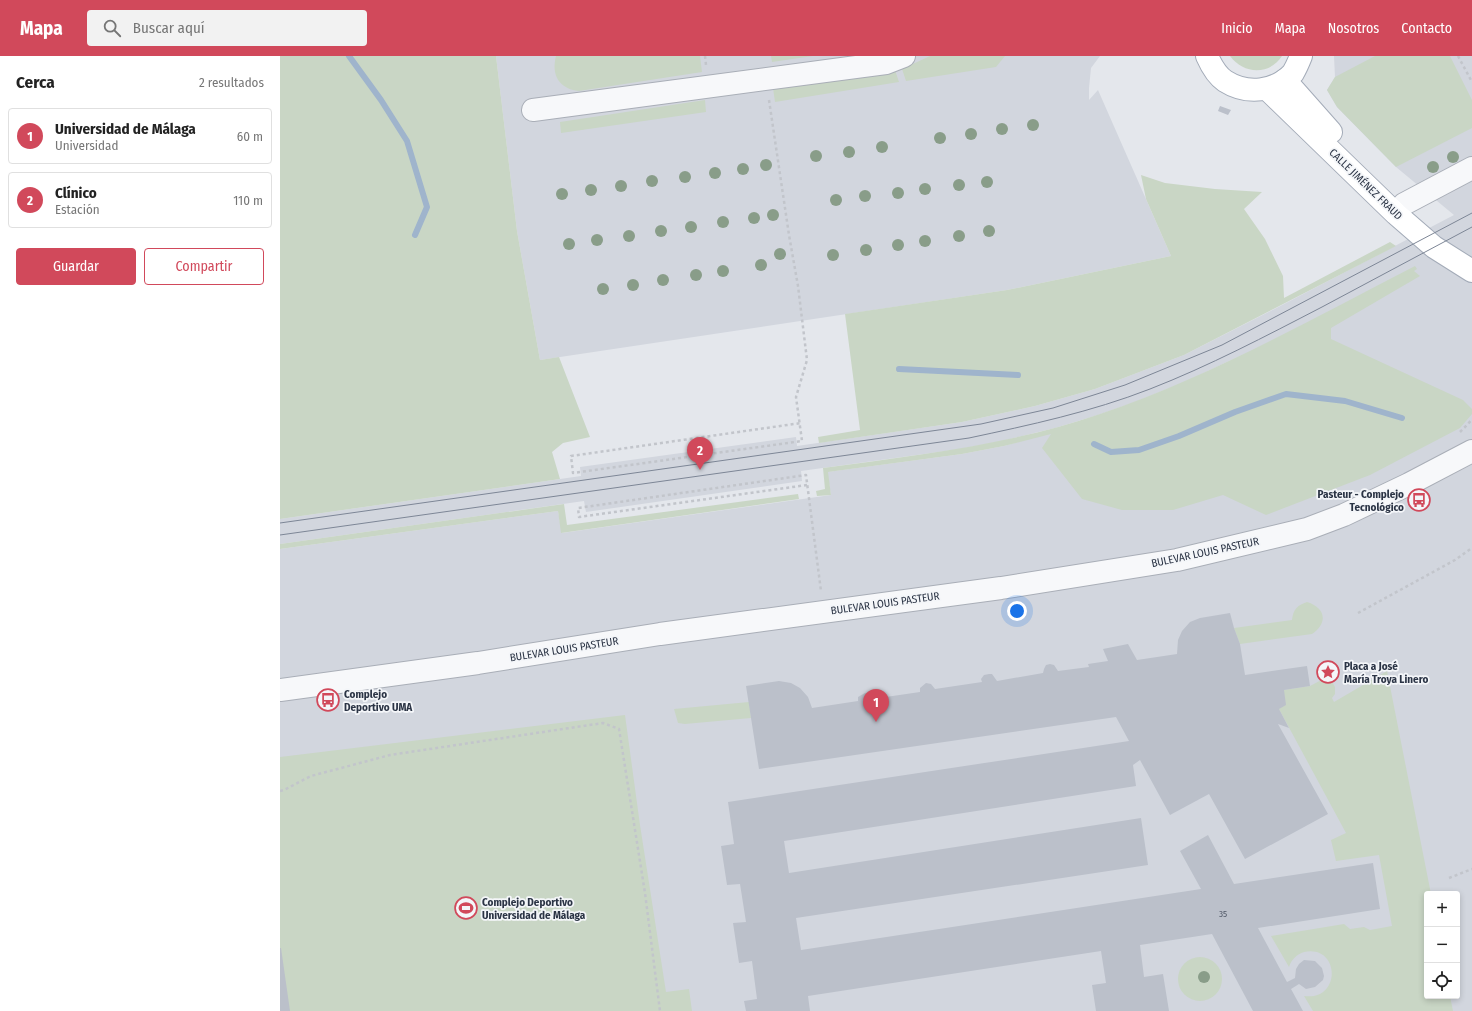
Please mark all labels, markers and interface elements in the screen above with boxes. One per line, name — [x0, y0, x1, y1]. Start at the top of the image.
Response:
search box — [87, 10, 367, 46]
text: Mapa — [20, 17, 63, 40]
icon: search — [101, 17, 123, 39]
text: Buscar aquí — [133, 19, 205, 37]
text: Inicio — [1221, 20, 1253, 37]
text: Mapa — [1275, 20, 1306, 37]
text: Nosotros — [1328, 20, 1379, 37]
text: Contacto — [1401, 20, 1452, 37]
text: Cerca — [16, 72, 55, 93]
text: 2 resultados — [199, 75, 264, 90]
text: Universidad de Málaga — [55, 120, 196, 138]
text: 1 — [27, 129, 33, 144]
text: 60 m — [237, 129, 263, 144]
text: Universidad — [55, 138, 118, 153]
street label: CALLE JIMÉNEZ FRAUD — [1326, 145, 1406, 223]
text: Clínico — [55, 184, 97, 202]
text: 2 — [27, 193, 33, 208]
text: 110 m — [233, 193, 263, 208]
text: Estación — [55, 202, 100, 217]
button: Guardar — [16, 248, 136, 285]
button: Compartir — [144, 248, 264, 285]
pin: 2 — [687, 437, 713, 470]
bus stop icon: Pasteur - Complejo Tecnológico — [1406, 487, 1432, 513]
place label: Pasteur - Complejo Tecnológico — [1318, 488, 1404, 514]
street label: BULEVAR LOUIS PASTEUR — [1150, 535, 1260, 570]
street label: BULEVAR LOUIS PASTEUR — [830, 589, 940, 618]
your location — [1007, 601, 1027, 621]
street label: BULEVAR LOUIS PASTEUR — [509, 634, 619, 665]
place icon: Placa a José María Troya Linero — [1315, 659, 1341, 685]
place label: Placa a José María Troya Linero — [1344, 660, 1428, 686]
bus stop icon: Complejo Deportivo UMA — [315, 687, 341, 713]
place label: Complejo Deportivo UMA — [344, 688, 413, 714]
pin: 1 — [863, 689, 889, 722]
map controls — [1424, 891, 1460, 999]
button: + — [1424, 891, 1460, 927]
sports icon: Complejo Deportivo Universidad de Málaga — [453, 895, 479, 921]
place label: Complejo Deportivo Universidad de Málaga — [482, 896, 586, 922]
house number: 35 — [1219, 909, 1227, 919]
button: − — [1424, 927, 1460, 963]
button: locate — [1424, 963, 1460, 999]

